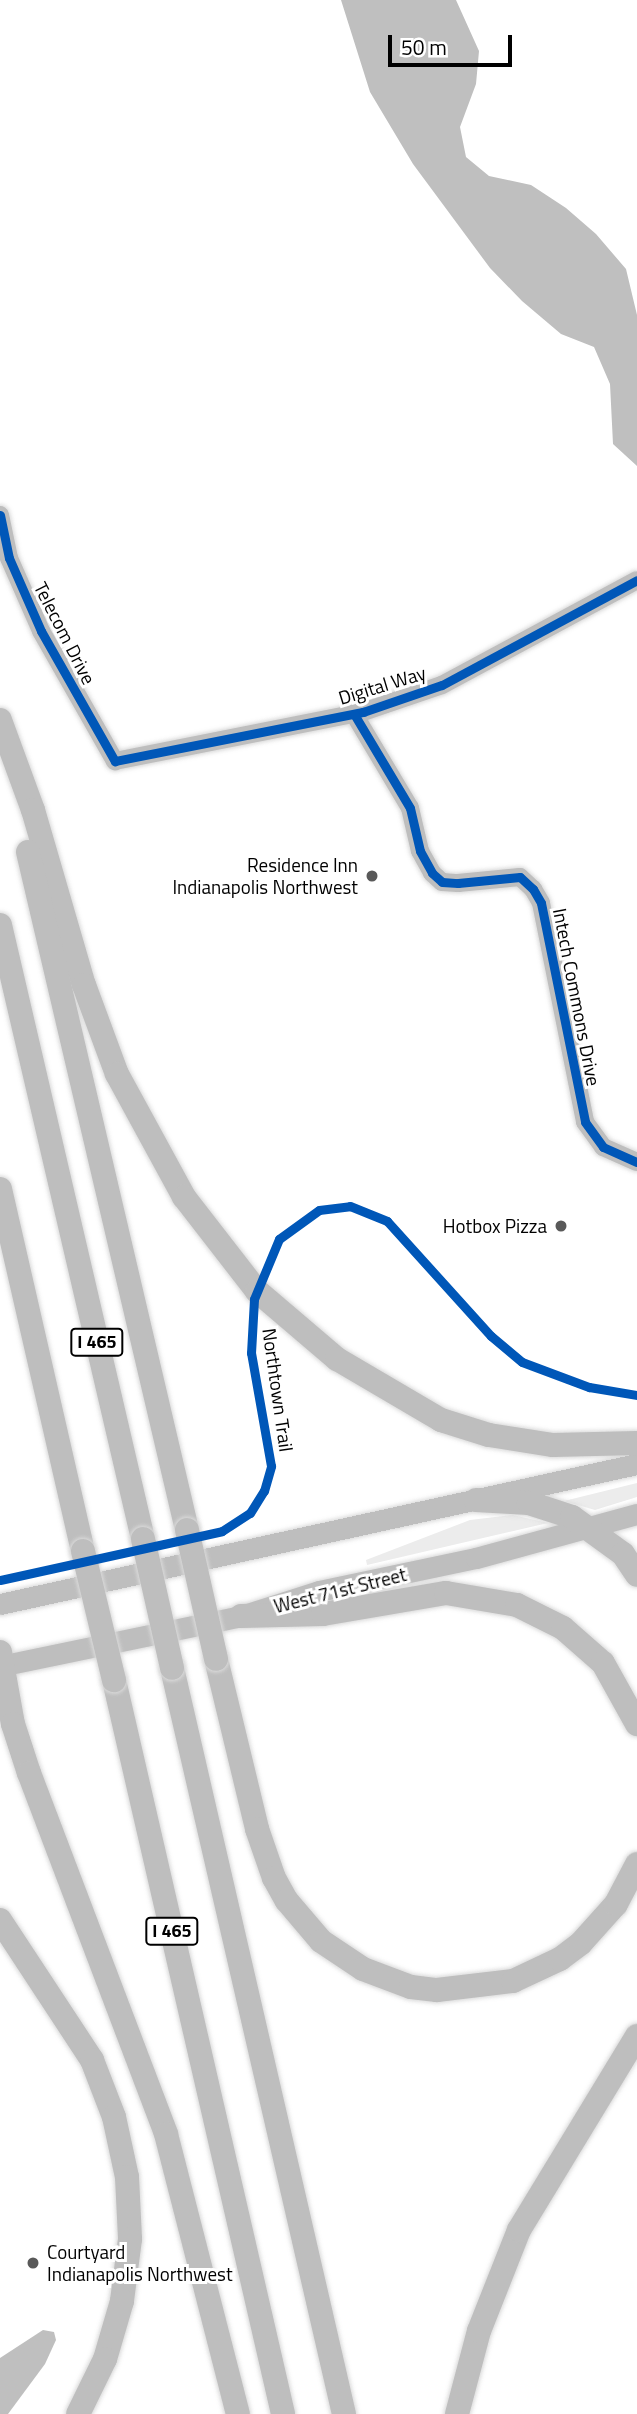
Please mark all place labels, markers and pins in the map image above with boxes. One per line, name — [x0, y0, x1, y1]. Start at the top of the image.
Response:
place label: Residence Inn Indianapolis Northwest — [172, 854, 358, 898]
marker: Residence Inn Indianapolis Northwest — [364, 868, 380, 884]
place label: Hotbox Pizza — [443, 1215, 547, 1237]
marker: Hotbox Pizza — [553, 1218, 569, 1234]
place label: Courtyard Indianapolis Northwest — [47, 2241, 233, 2285]
marker: Courtyard Indianapolis Northwest — [25, 2255, 41, 2271]

